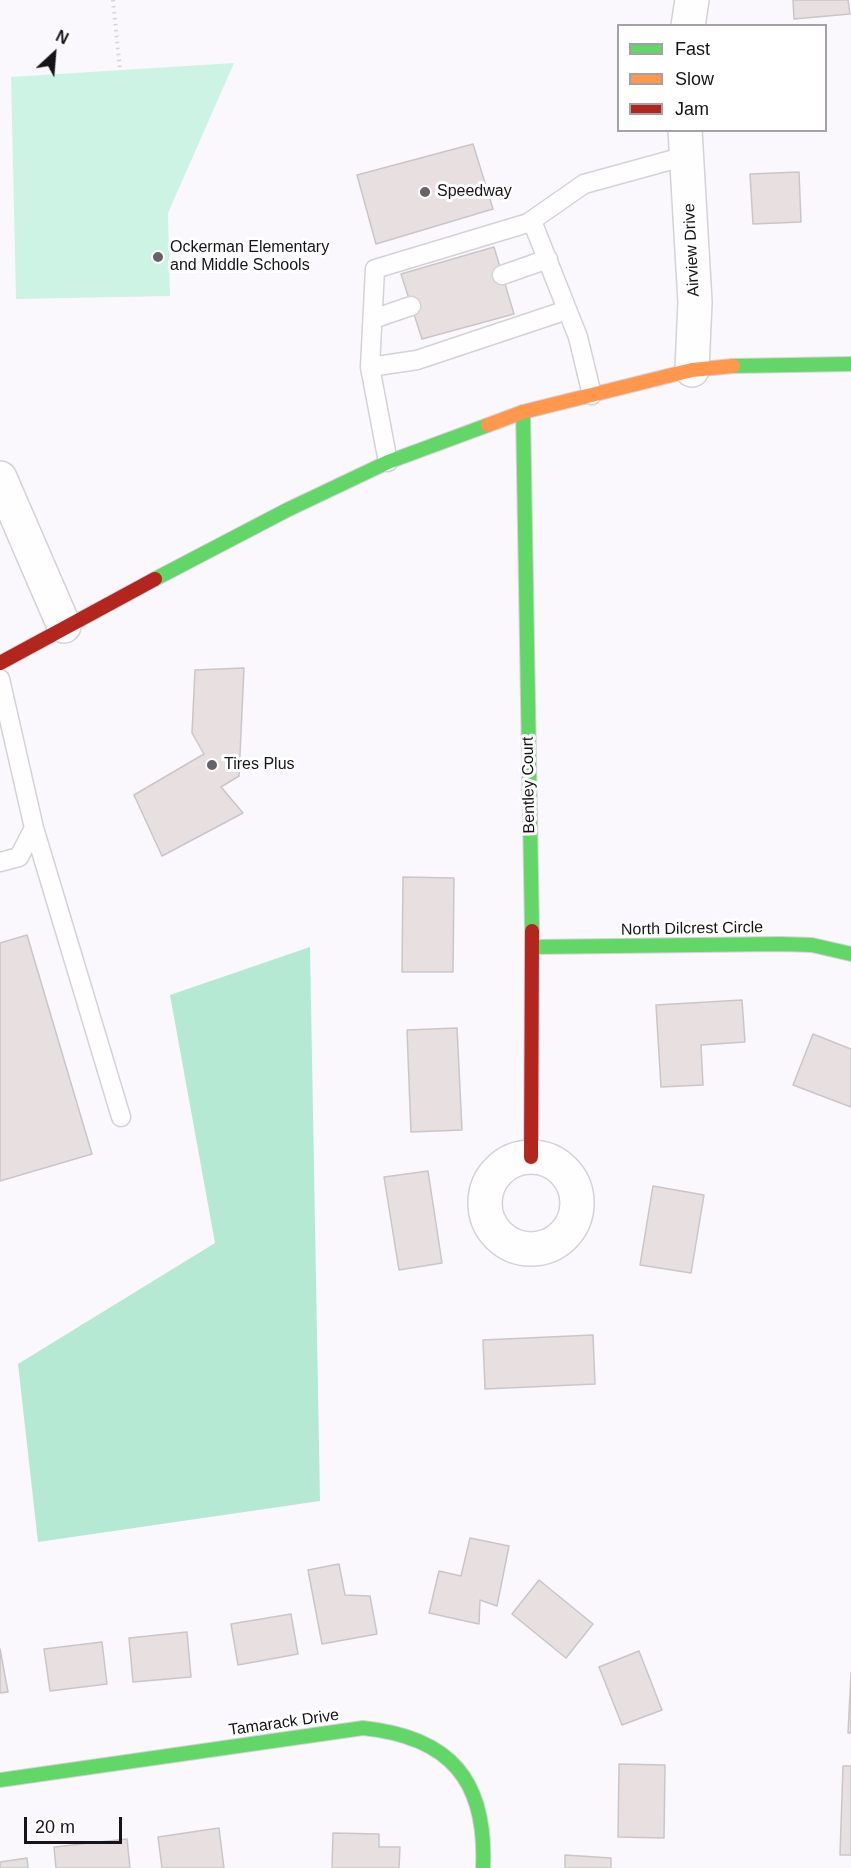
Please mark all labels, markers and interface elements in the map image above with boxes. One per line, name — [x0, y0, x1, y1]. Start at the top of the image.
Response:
north arrow — [24, 24, 84, 84]
legend — [617, 24, 827, 132]
text: N — [53, 27, 71, 48]
text: Fast — [675, 39, 710, 59]
text: Slow — [675, 69, 714, 89]
text: Jam — [675, 99, 709, 119]
place label: Speedway — [437, 182, 512, 202]
marker: Speedway — [418, 185, 432, 199]
street label: Airview Drive — [680, 203, 704, 297]
place label: Ockerman Elementary and Middle Schools — [170, 238, 329, 276]
marker: Ockerman Elementary and Middle Schools — [151, 250, 165, 264]
street label: Bentley Court — [519, 736, 539, 834]
place label: Tires Plus — [224, 755, 295, 775]
marker: Tires Plus — [205, 758, 219, 772]
street label: North Dilcrest Circle — [621, 918, 763, 940]
street label: Tamarack Drive — [228, 1706, 340, 1740]
scale bar — [27, 1805, 124, 1843]
text: 20 m — [35, 1817, 75, 1837]

